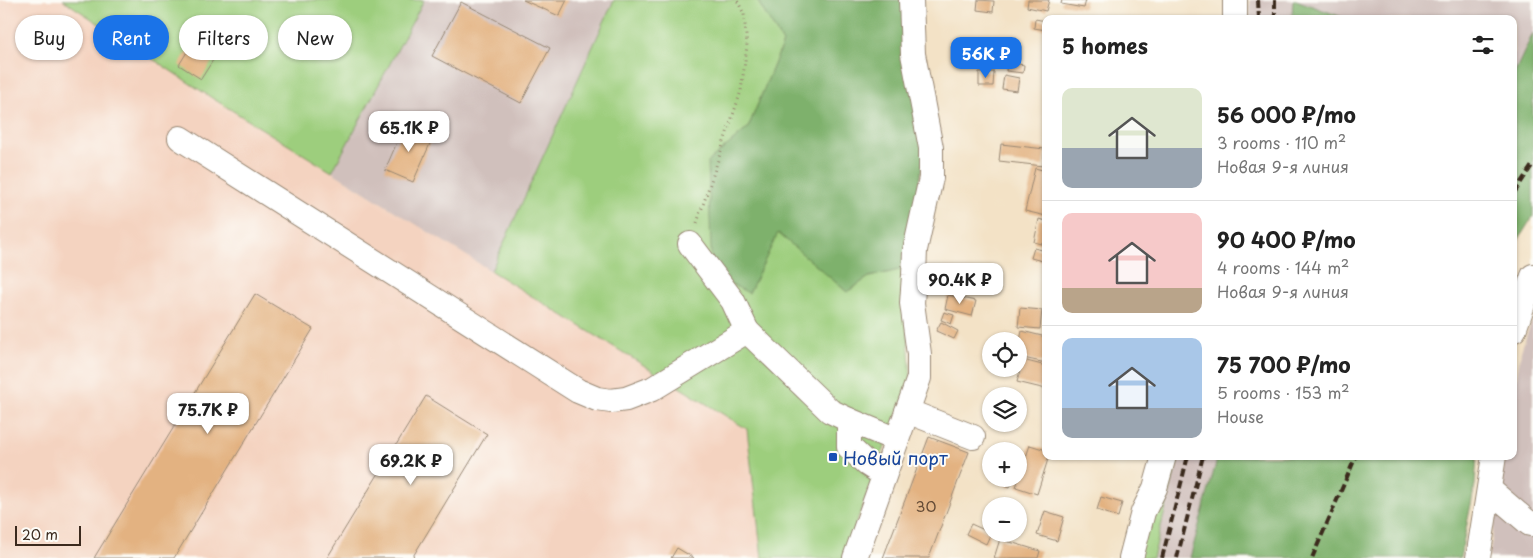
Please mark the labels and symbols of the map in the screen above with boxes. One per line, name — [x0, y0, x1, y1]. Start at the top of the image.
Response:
pin: 56K ₽ — [951, 36, 1021, 79]
pin: 65.1K ₽ — [363, 110, 455, 153]
pin: 90.4K ₽ — [914, 262, 1006, 305]
pin: 75.7K ₽ — [162, 392, 254, 435]
pin: 69.2K ₽ — [365, 444, 457, 486]
place label: Новый порт — [843, 444, 948, 471]
marker: Новый порт — [827, 451, 839, 463]
house number: 30 — [916, 494, 936, 517]
scale bar — [15, 523, 81, 546]

